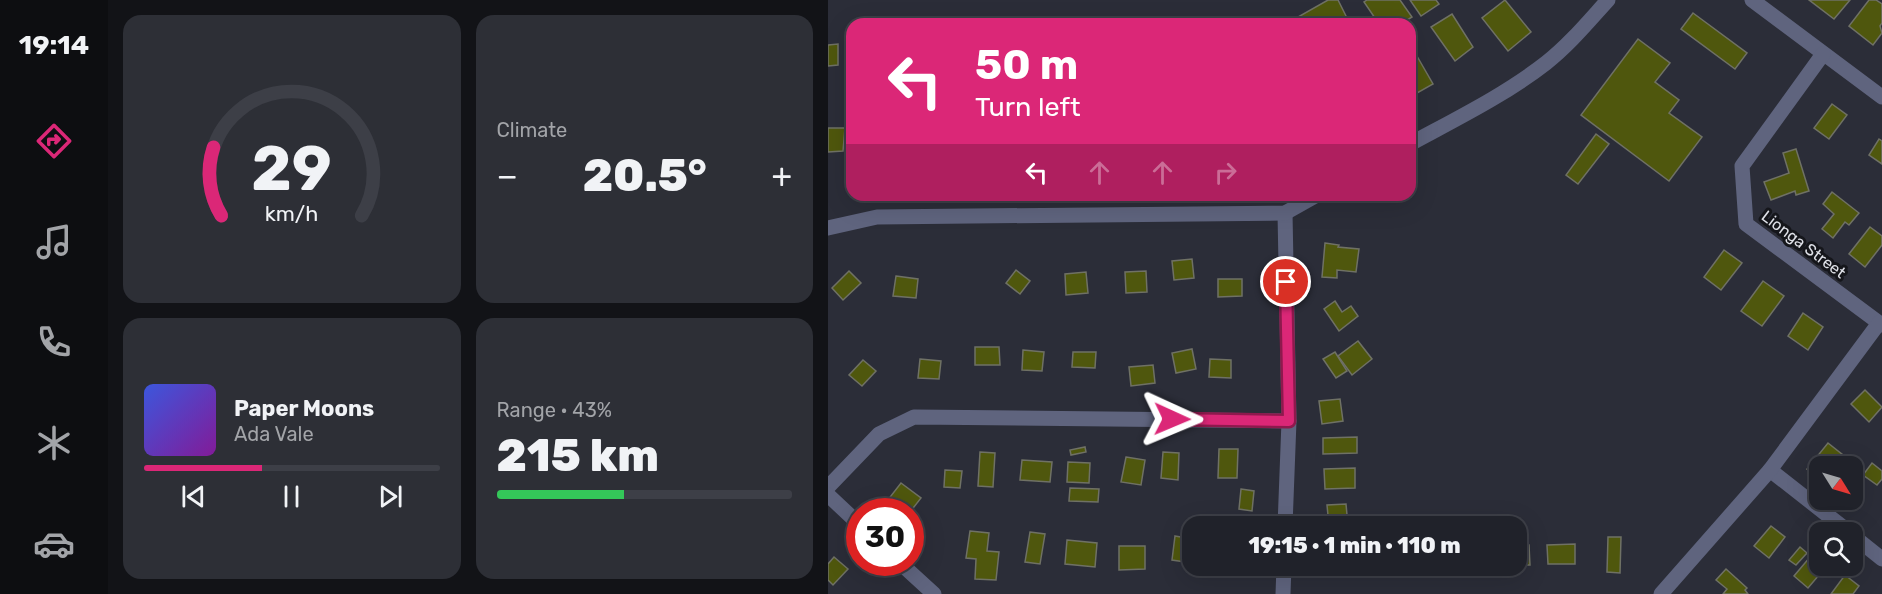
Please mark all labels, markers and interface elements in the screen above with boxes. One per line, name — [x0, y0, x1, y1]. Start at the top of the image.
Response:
text: 19:14 — [19, 29, 89, 61]
text: 50 m — [975, 40, 1078, 90]
icon: left — [876, 42, 954, 120]
text: Turn left — [975, 91, 1080, 123]
text: Climate — [497, 118, 567, 142]
icon: directions — [33, 120, 75, 162]
text: 29 — [251, 132, 332, 206]
text: 20.5° — [583, 149, 707, 202]
text: − — [497, 156, 518, 195]
text: + — [771, 156, 792, 195]
icon: left — [1020, 156, 1053, 189]
icon: ahead — [1083, 156, 1116, 189]
icon: ahead — [1146, 156, 1179, 189]
icon: right — [1209, 156, 1242, 189]
text: km/h — [265, 201, 319, 226]
street label: Lionga Street — [1758, 207, 1849, 282]
icon: music — [33, 221, 75, 263]
pin — [1260, 256, 1311, 307]
icon: arrive — [1269, 265, 1302, 298]
icon: phone — [33, 321, 75, 363]
position arrow — [1140, 387, 1204, 451]
text: Paper Moons — [234, 395, 374, 422]
text: Range · 43% — [497, 398, 612, 422]
icon: climate — [33, 422, 75, 464]
text: Ada Vale — [234, 422, 314, 446]
text: 215 km — [497, 429, 659, 482]
north arrow — [1809, 456, 1863, 510]
map controls — [1809, 456, 1863, 576]
icon: previous — [177, 480, 210, 513]
icon: pause — [275, 480, 308, 513]
icon: next — [374, 480, 407, 513]
speed limit sign: 30 — [846, 498, 924, 576]
button: search — [1809, 522, 1863, 576]
icon: car — [33, 523, 75, 565]
text: 19:15 · 1 min · 110 m — [1248, 532, 1461, 559]

